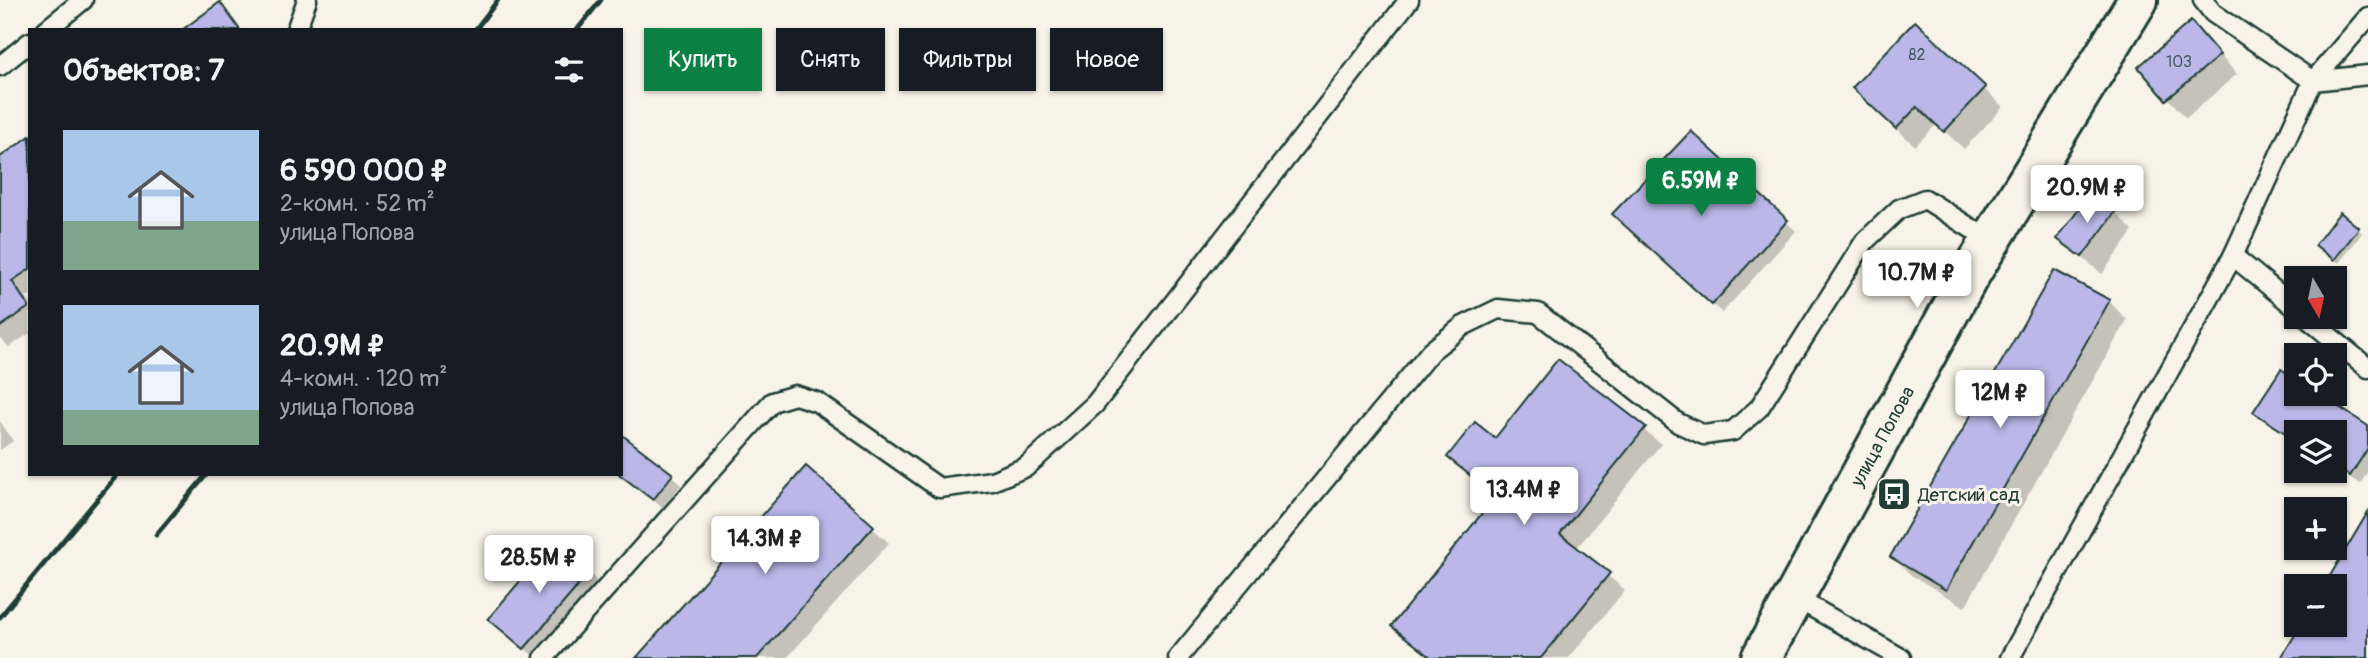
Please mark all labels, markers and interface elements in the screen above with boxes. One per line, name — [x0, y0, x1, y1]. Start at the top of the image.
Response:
chip: Купить — [644, 28, 762, 91]
chip: Снять — [776, 28, 885, 91]
chip: Фильтры — [899, 28, 1036, 91]
chip: Новое — [1050, 28, 1163, 91]
house number: 82 — [1908, 45, 1926, 65]
icon: filters — [550, 51, 588, 89]
text: Объектов: 7 — [63, 52, 224, 89]
house number: 103 — [2166, 52, 2192, 72]
text: 6 590 000 ₽ — [280, 152, 449, 189]
icon: home — [119, 158, 203, 242]
pin: 6.59M ₽ — [1636, 158, 1766, 218]
text: 6.59M ₽ — [1662, 166, 1740, 195]
pin: 20.9M ₽ — [2022, 166, 2152, 225]
text: 20.9M ₽ — [2047, 173, 2127, 202]
text: 2-комн. · 52 m² — [280, 189, 435, 218]
text: улица Попова — [280, 218, 414, 247]
pin: 10.7M ₽ — [1852, 250, 1982, 310]
text: 10.7M ₽ — [1878, 258, 1956, 287]
north arrow — [2284, 266, 2347, 329]
map controls — [2284, 266, 2347, 637]
text: 20.9M ₽ — [280, 327, 385, 364]
icon: home — [119, 333, 203, 417]
button: locate — [2284, 343, 2347, 406]
text: 4-комн. · 120 m² — [280, 364, 447, 393]
pin: 12M ₽ — [1951, 370, 2049, 430]
text: 12M ₽ — [1971, 378, 2029, 407]
street label: улица Попова — [1845, 382, 1920, 492]
text: улица Попова — [280, 393, 414, 422]
button: layers — [2284, 420, 2347, 483]
pin: 13.4M ₽ — [1459, 468, 1589, 527]
text: 13.4M ₽ — [1486, 475, 1562, 504]
bus stop icon: Детский сад — [1875, 475, 1913, 513]
place label: Детский сад — [1917, 483, 2020, 507]
button: + — [2284, 497, 2347, 560]
pin: 14.3M ₽ — [700, 516, 830, 576]
text: 14.3M ₽ — [727, 524, 803, 553]
pin: 28.5M ₽ — [474, 536, 604, 595]
text: 28.5M ₽ — [500, 543, 578, 572]
button: − — [2284, 574, 2347, 637]

